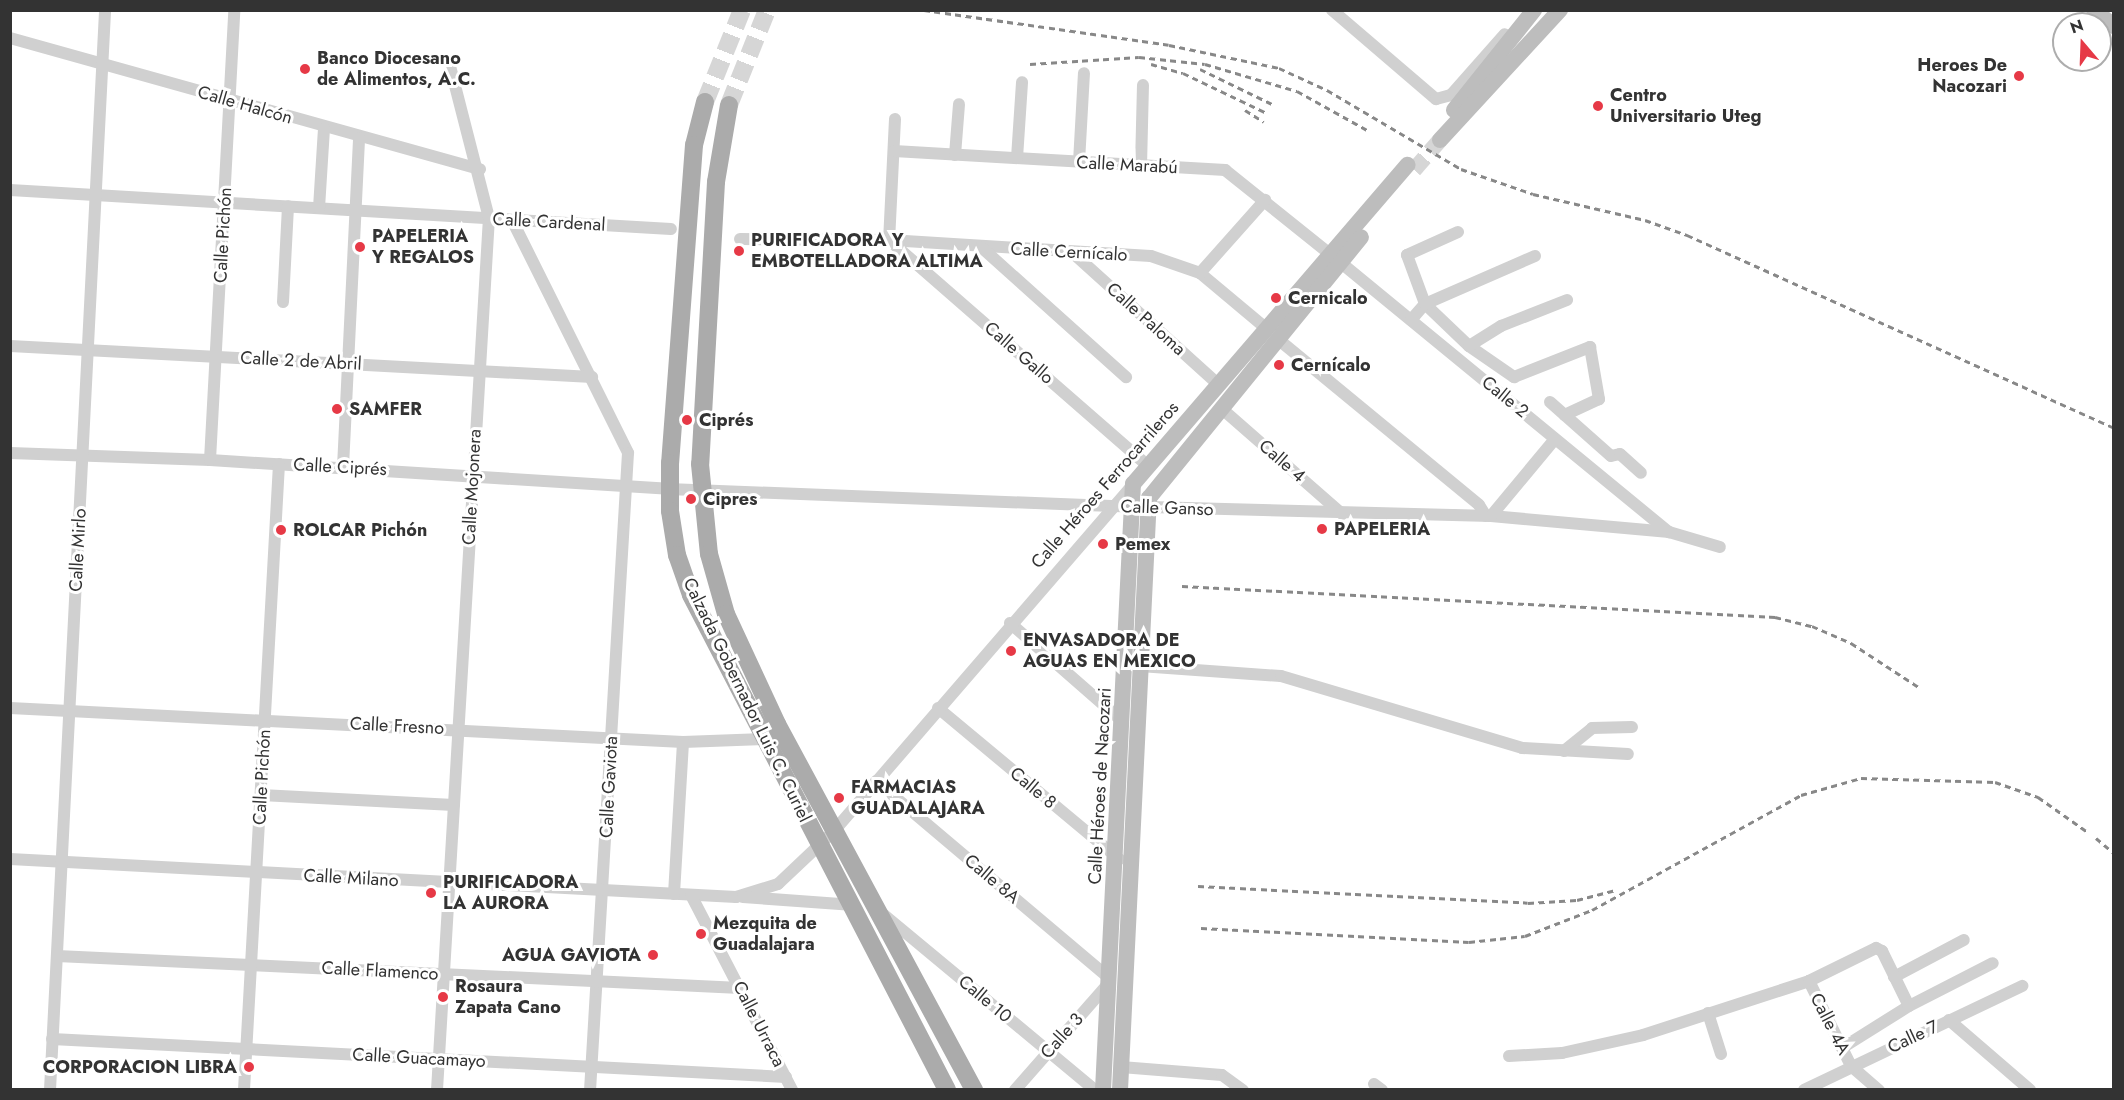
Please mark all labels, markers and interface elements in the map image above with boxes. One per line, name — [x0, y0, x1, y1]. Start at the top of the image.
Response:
north arrow — [2052, 12, 2112, 72]
text: N — [2067, 13, 2086, 39]
place label: Banco Diocesano de Alimentos, A.C. — [317, 48, 476, 90]
place label: Heroes De Nacozari — [1917, 55, 2007, 98]
marker: Banco Diocesano de Alimentos, A.C. — [298, 62, 312, 76]
marker: Heroes De Nacozari — [2012, 69, 2026, 83]
street label: Calle Halcón — [195, 81, 295, 129]
place label: Centro Universitario Uteg — [1610, 85, 1761, 128]
marker: Centro Universitario Uteg — [1591, 99, 1605, 113]
street label: Calle Marabú — [1076, 152, 1178, 178]
street label: Calle Pichón — [210, 187, 236, 283]
street label: Calle Cardenal — [492, 208, 606, 236]
place label: PAPELERIA Y REGALOS — [372, 226, 474, 268]
place label: PURIFICADORA Y EMBOTELLADORA ALTIMA — [751, 230, 983, 272]
street label: Calle Cernícalo — [1010, 238, 1128, 266]
marker: PAPELERIA Y REGALOS — [353, 240, 367, 254]
marker: PURIFICADORA Y EMBOTELLADORA ALTIMA — [732, 244, 746, 258]
street label: Calle Paloma — [1102, 278, 1190, 360]
place label: Cernicalo — [1288, 287, 1368, 309]
marker: Cernicalo — [1269, 291, 1283, 305]
street label: Calle Gallo — [980, 317, 1058, 389]
street label: Calle 2 de Abril — [240, 347, 362, 375]
place label: Cernícalo — [1291, 354, 1371, 376]
marker: Cernícalo — [1272, 358, 1286, 372]
street label: Calle 2 — [1477, 372, 1533, 422]
street label: Calle Héroes Ferrocarrileros — [1027, 397, 1183, 573]
place label: SAMFER — [349, 398, 422, 420]
marker: SAMFER — [330, 402, 344, 416]
place label: Ciprés — [699, 409, 753, 431]
marker: Ciprés — [680, 413, 694, 427]
street label: Calle Mojonera — [458, 428, 486, 546]
street label: Calle 4 — [1254, 435, 1310, 487]
street label: Calle Ciprés — [293, 454, 387, 480]
place label: Cipres — [703, 488, 757, 510]
marker: Cipres — [684, 492, 698, 506]
street label: Calle Ganso — [1120, 496, 1214, 520]
street label: Calle Mirlo — [65, 508, 91, 592]
place label: PAPELERIA — [1334, 518, 1430, 540]
place label: ROLCAR Pichón — [293, 519, 427, 541]
marker: PAPELERIA — [1315, 522, 1329, 536]
marker: ROLCAR Pichón — [274, 523, 288, 537]
place label: Pemex — [1115, 533, 1170, 555]
marker: Pemex — [1096, 537, 1110, 551]
street label: Calzada Gobernador Luis C. Curiel — [678, 574, 816, 826]
place label: ENVASADORA DE AGUAS EN MEXICO — [1023, 630, 1196, 672]
marker: ENVASADORA DE AGUAS EN MEXICO — [1004, 644, 1018, 658]
street label: Calle Héroes de Nacozari — [1084, 687, 1116, 885]
street label: Calle Fresno — [349, 713, 445, 739]
street label: Calle Pichón — [249, 729, 275, 825]
street label: Calle Gaviota — [596, 736, 622, 838]
street label: Calle 8 — [1005, 762, 1061, 814]
place label: FARMACIAS GUADALAJARA — [851, 777, 985, 820]
marker: FARMACIAS GUADALAJARA — [832, 791, 846, 805]
street label: Calle 8A — [960, 850, 1024, 908]
street label: Calle Milano — [303, 865, 399, 891]
place label: PURIFICADORA LA AURORA — [443, 872, 578, 914]
marker: PURIFICADORA LA AURORA — [424, 886, 438, 900]
place label: Mezquita de Guadalajara — [713, 913, 817, 956]
marker: Mezquita de Guadalajara — [694, 927, 708, 941]
place label: AGUA GAVIOTA — [502, 944, 641, 966]
marker: AGUA GAVIOTA — [646, 948, 660, 962]
street label: Calle Flamenco — [321, 957, 439, 985]
street label: Calle 10 — [954, 971, 1016, 1027]
place label: Rosaura Zapata Cano — [455, 976, 561, 1018]
street label: Calle Urraca — [728, 977, 790, 1071]
marker: Rosaura Zapata Cano — [436, 990, 450, 1004]
street label: Calle 4A — [1805, 990, 1855, 1058]
street label: Calle 3 — [1036, 1009, 1088, 1063]
street label: Calle 7 — [1884, 1016, 1942, 1058]
street label: Calle Guacamayo — [352, 1044, 486, 1072]
place label: CORPORACION LIBRA — [43, 1056, 237, 1078]
marker: CORPORACION LIBRA — [242, 1060, 256, 1074]

